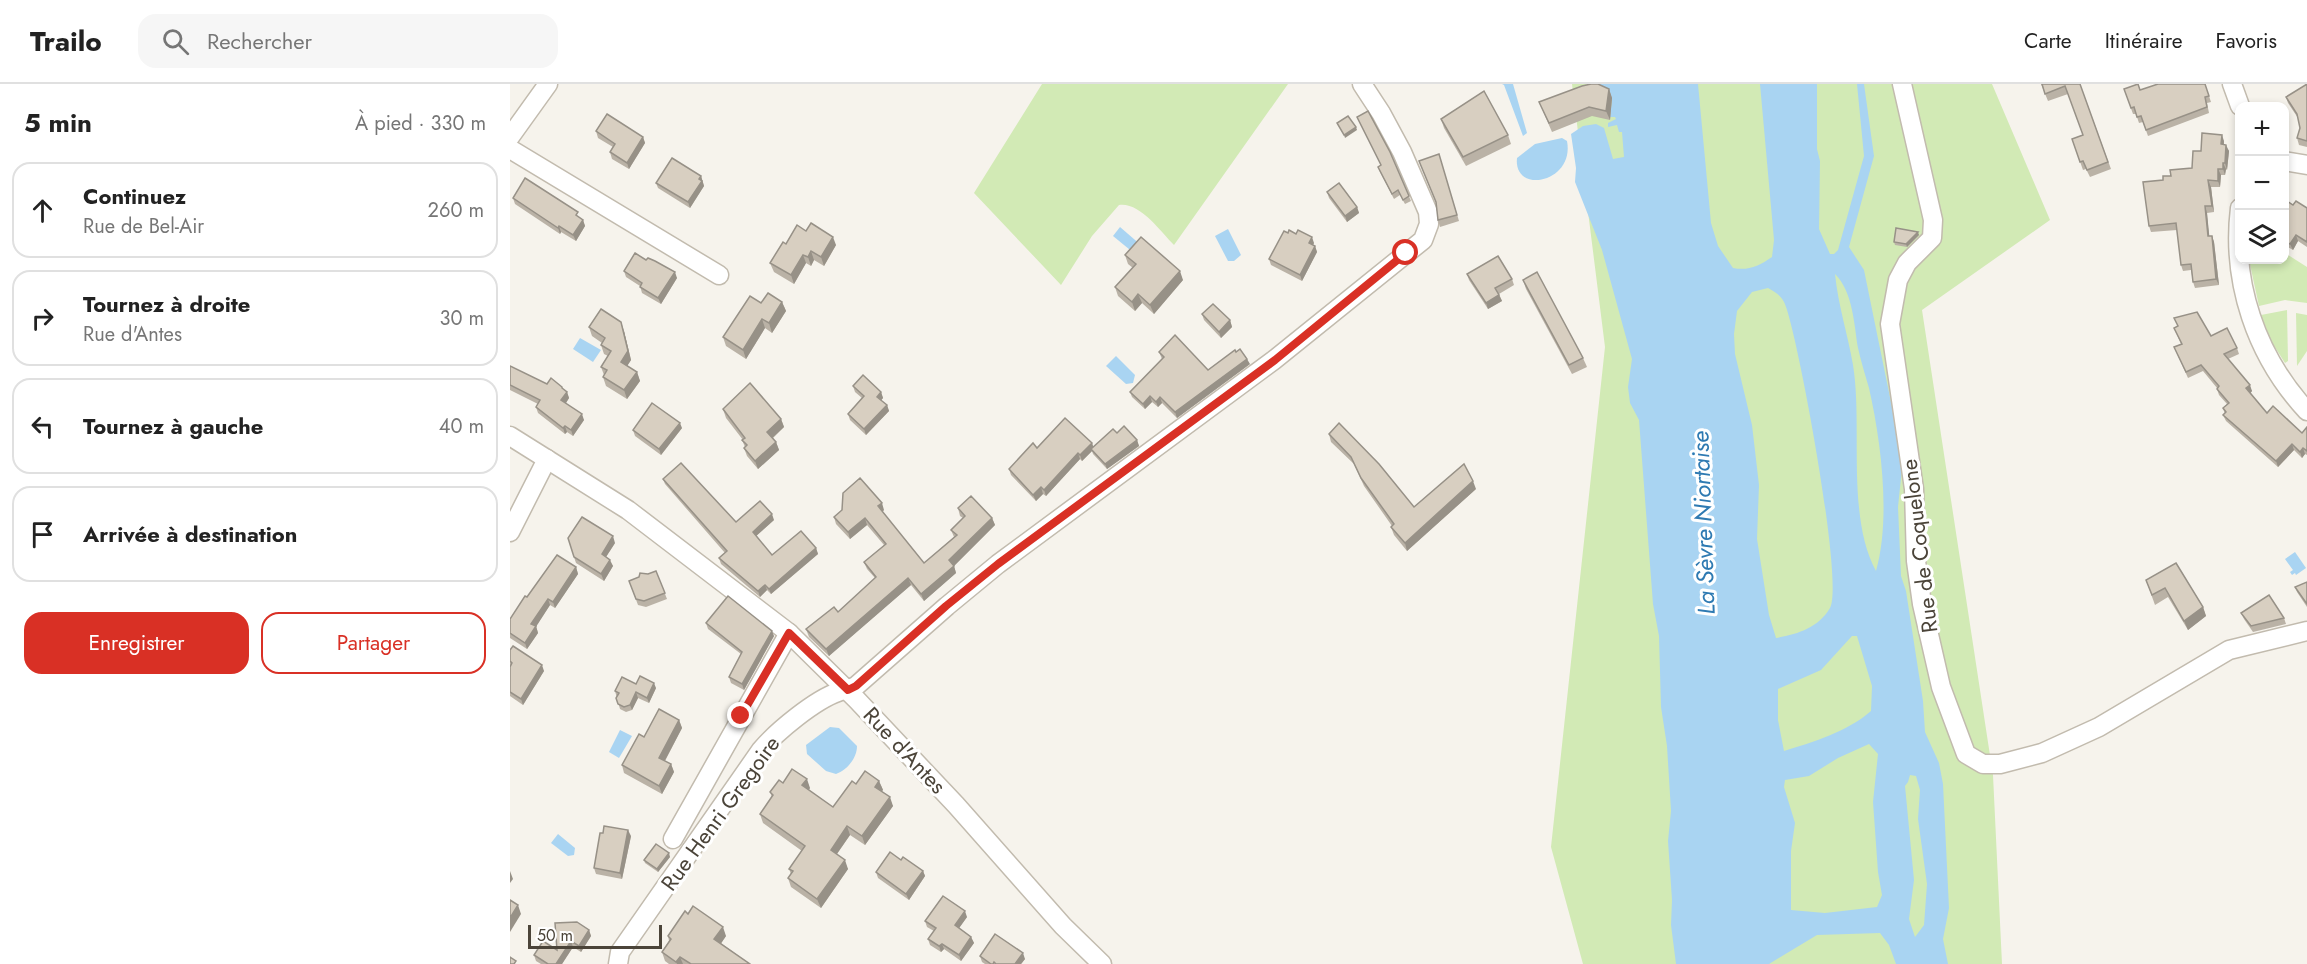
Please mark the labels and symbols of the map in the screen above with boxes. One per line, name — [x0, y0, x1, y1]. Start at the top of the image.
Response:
route start — [1392, 239, 1418, 265]
water label: La Sèvre Niortaise — [1682, 431, 1724, 615]
street label: Rue de Coquelone — [1892, 457, 1946, 635]
street label: Rue d'Antes — [856, 699, 954, 801]
route end — [727, 702, 753, 728]
street label: Rue Henri Gregoire — [653, 729, 787, 897]
scale bar — [528, 922, 662, 950]

